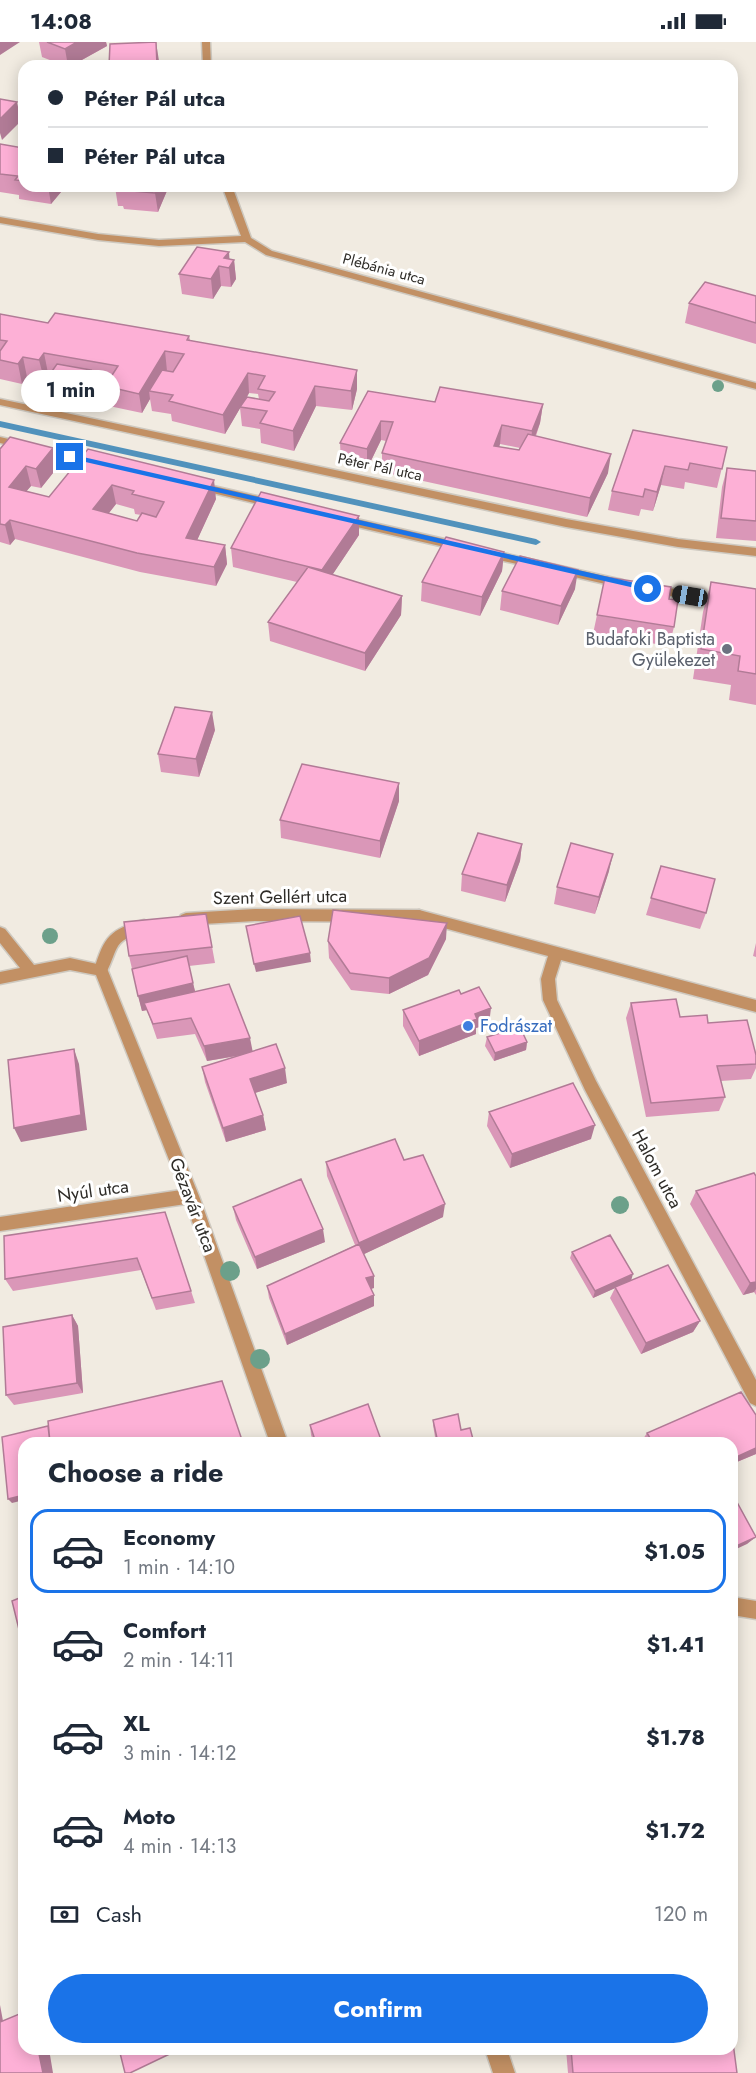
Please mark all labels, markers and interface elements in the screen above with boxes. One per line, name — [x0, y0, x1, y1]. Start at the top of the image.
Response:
text: 14:08 — [30, 5, 92, 37]
text: Péter Pál utca — [84, 82, 225, 114]
text: Péter Pál utca — [84, 140, 225, 172]
street label: Plébánia utca — [340, 247, 428, 291]
callout: 1 min — [20, 370, 119, 412]
text: 1 min — [46, 376, 95, 405]
route end — [56, 443, 83, 470]
street label: Péter Pál utca — [336, 447, 424, 487]
route start — [634, 575, 661, 602]
car — [671, 584, 709, 608]
place label: Budafoki Baptista Gyülekezet — [585, 626, 716, 673]
marker: Budafoki Baptista Gyülekezet — [720, 642, 734, 656]
street label: Szent Gellért utca — [213, 883, 347, 911]
place label: Fodrászat — [480, 1013, 553, 1039]
marker: Fodrászat — [461, 1019, 475, 1033]
street label: Halom utca — [625, 1125, 689, 1213]
street label: Gézavár utca — [163, 1154, 223, 1256]
street label: Nyúl utca — [56, 1173, 130, 1209]
text: Choose a ride — [48, 1453, 223, 1492]
text: Economy — [123, 1521, 215, 1553]
icon: car — [51, 1524, 105, 1578]
text: $1.05 — [644, 1535, 705, 1567]
text: 1 min · 14:10 — [123, 1553, 235, 1582]
text: Comfort — [123, 1614, 206, 1646]
icon: car — [51, 1617, 105, 1671]
text: $1.41 — [646, 1628, 705, 1660]
text: 2 min · 14:11 — [123, 1646, 234, 1675]
text: XL — [123, 1707, 150, 1739]
icon: car — [51, 1710, 105, 1764]
text: $1.78 — [646, 1721, 705, 1753]
text: 3 min · 14:12 — [123, 1739, 236, 1768]
text: Moto — [123, 1800, 176, 1832]
icon: car — [51, 1803, 105, 1857]
text: $1.72 — [645, 1814, 705, 1846]
text: 4 min · 14:13 — [123, 1832, 237, 1861]
icon: cash — [48, 1898, 81, 1931]
text: Cash — [96, 1898, 142, 1930]
text: 120 m — [654, 1900, 708, 1929]
button: Confirm — [48, 1974, 708, 2043]

